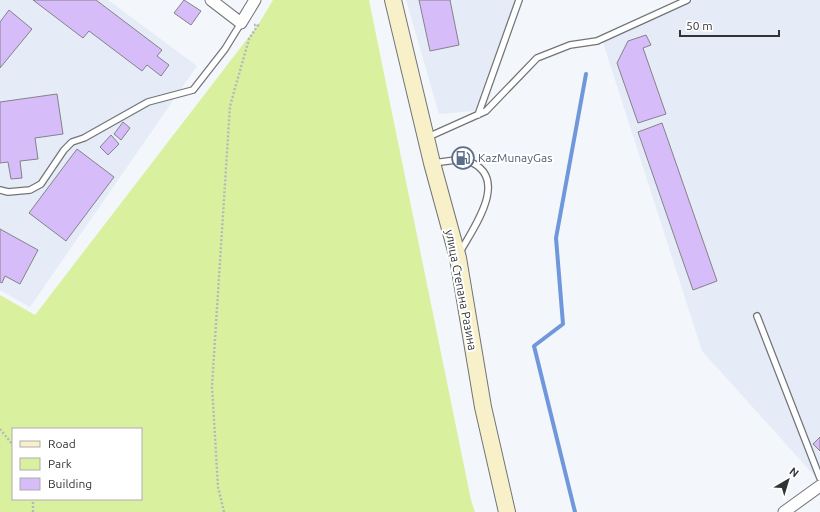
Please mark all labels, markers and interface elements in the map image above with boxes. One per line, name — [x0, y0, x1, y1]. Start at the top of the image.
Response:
scale bar — [680, 12, 779, 38]
text: 50 m — [686, 19, 713, 32]
fuel station icon: KazMunayGas — [450, 145, 476, 171]
place label: KazMunayGas — [478, 151, 552, 164]
street label: улица Степана Разина — [443, 228, 480, 351]
legend — [12, 428, 142, 500]
text: Road — [48, 437, 76, 450]
text: Park — [48, 457, 72, 470]
north arrow — [768, 460, 808, 500]
text: N — [787, 465, 801, 479]
text: Building — [48, 477, 92, 490]

